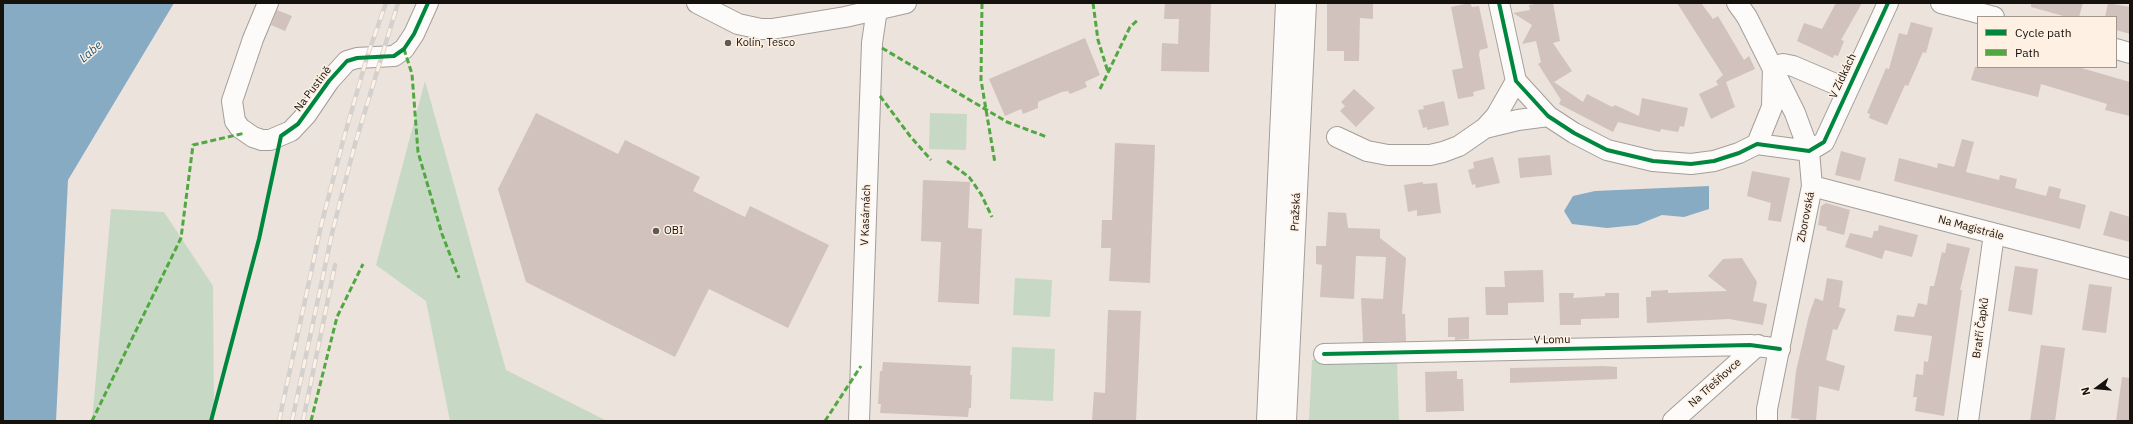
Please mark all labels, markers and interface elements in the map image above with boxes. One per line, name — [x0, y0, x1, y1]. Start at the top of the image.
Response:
legend — [1977, 16, 2117, 68]
text: Cycle path — [2015, 25, 2072, 40]
place label: Kolín, Tesco — [736, 36, 795, 50]
water label: Labe — [77, 38, 105, 66]
marker: Kolín, Tesco — [723, 38, 733, 48]
text: Path — [2015, 45, 2040, 60]
street label: V Zídkách — [1827, 51, 1859, 101]
street label: Na Pustině — [292, 64, 334, 114]
street label: V Kasárnách — [858, 184, 874, 246]
street label: Zborovská — [1795, 191, 1817, 243]
street label: Pražská — [1288, 192, 1304, 232]
street label: Na Magistrále — [1937, 213, 2005, 243]
place label: OBI — [664, 224, 683, 238]
marker: OBI — [651, 226, 661, 236]
street label: Bratří Čapků — [1970, 297, 1992, 359]
street label: V Lomu — [1534, 333, 1570, 347]
street label: Na Třešňovce — [1686, 356, 1744, 410]
north arrow — [2077, 368, 2117, 408]
text: N — [2078, 386, 2093, 397]

